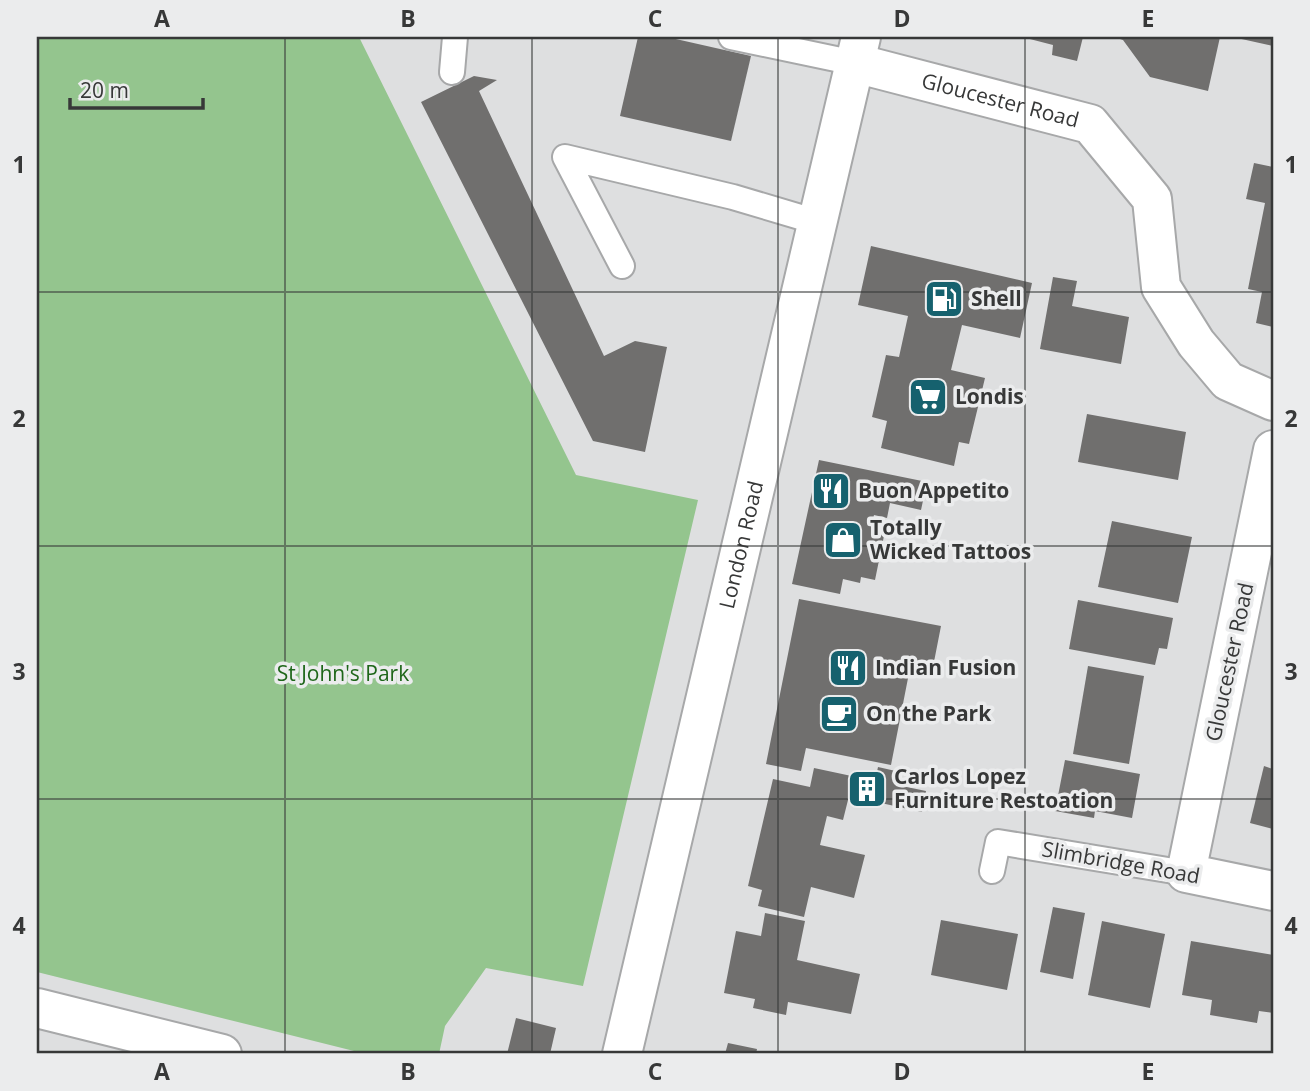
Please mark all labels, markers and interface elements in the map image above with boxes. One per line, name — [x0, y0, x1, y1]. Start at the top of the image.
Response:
text: A — [154, 2, 170, 34]
text: B — [400, 2, 416, 34]
text: C — [648, 2, 662, 34]
text: D — [893, 2, 911, 34]
text: E — [1142, 2, 1154, 34]
scale bar — [70, 66, 203, 110]
street label: Gloucester Road — [919, 66, 1082, 134]
text: 20 m — [80, 76, 129, 104]
text: 1 — [12, 148, 26, 180]
text: 1 — [1284, 148, 1298, 180]
fuel station icon: Shell — [923, 278, 965, 320]
place label: Shell — [971, 284, 1022, 312]
supermarket icon: Londis — [907, 376, 949, 418]
place label: Londis — [955, 382, 1024, 410]
text: 2 — [12, 402, 26, 434]
text: 2 — [1284, 402, 1298, 434]
restaurant icon: Buon Appetito — [810, 470, 852, 512]
place label: Buon Appetito — [858, 476, 1009, 504]
street label: London Road — [712, 478, 769, 611]
place label: Totally Wicked Tattoos — [870, 513, 1031, 565]
shop icon: Totally Wicked Tattoos — [822, 519, 864, 561]
street label: Gloucester Road — [1199, 580, 1259, 744]
restaurant icon: Indian Fusion — [827, 647, 869, 689]
place label: Indian Fusion — [875, 653, 1016, 681]
text: 3 — [12, 655, 26, 687]
text: 3 — [1284, 655, 1298, 687]
park label: St John's Park — [277, 659, 409, 687]
cafe icon: On the Park — [818, 693, 860, 735]
place label: On the Park — [866, 699, 992, 727]
place label: Carlos Lopez Furniture Restoation — [894, 762, 1113, 814]
building icon: Carlos Lopez Furniture Restoation — [846, 768, 888, 810]
street label: Slimbridge Road — [1040, 834, 1202, 890]
text: 4 — [12, 909, 26, 941]
text: 4 — [1284, 909, 1298, 941]
text: A — [154, 1055, 170, 1087]
text: B — [400, 1055, 416, 1087]
text: C — [648, 1055, 662, 1087]
text: D — [893, 1055, 911, 1087]
text: E — [1142, 1055, 1154, 1087]

